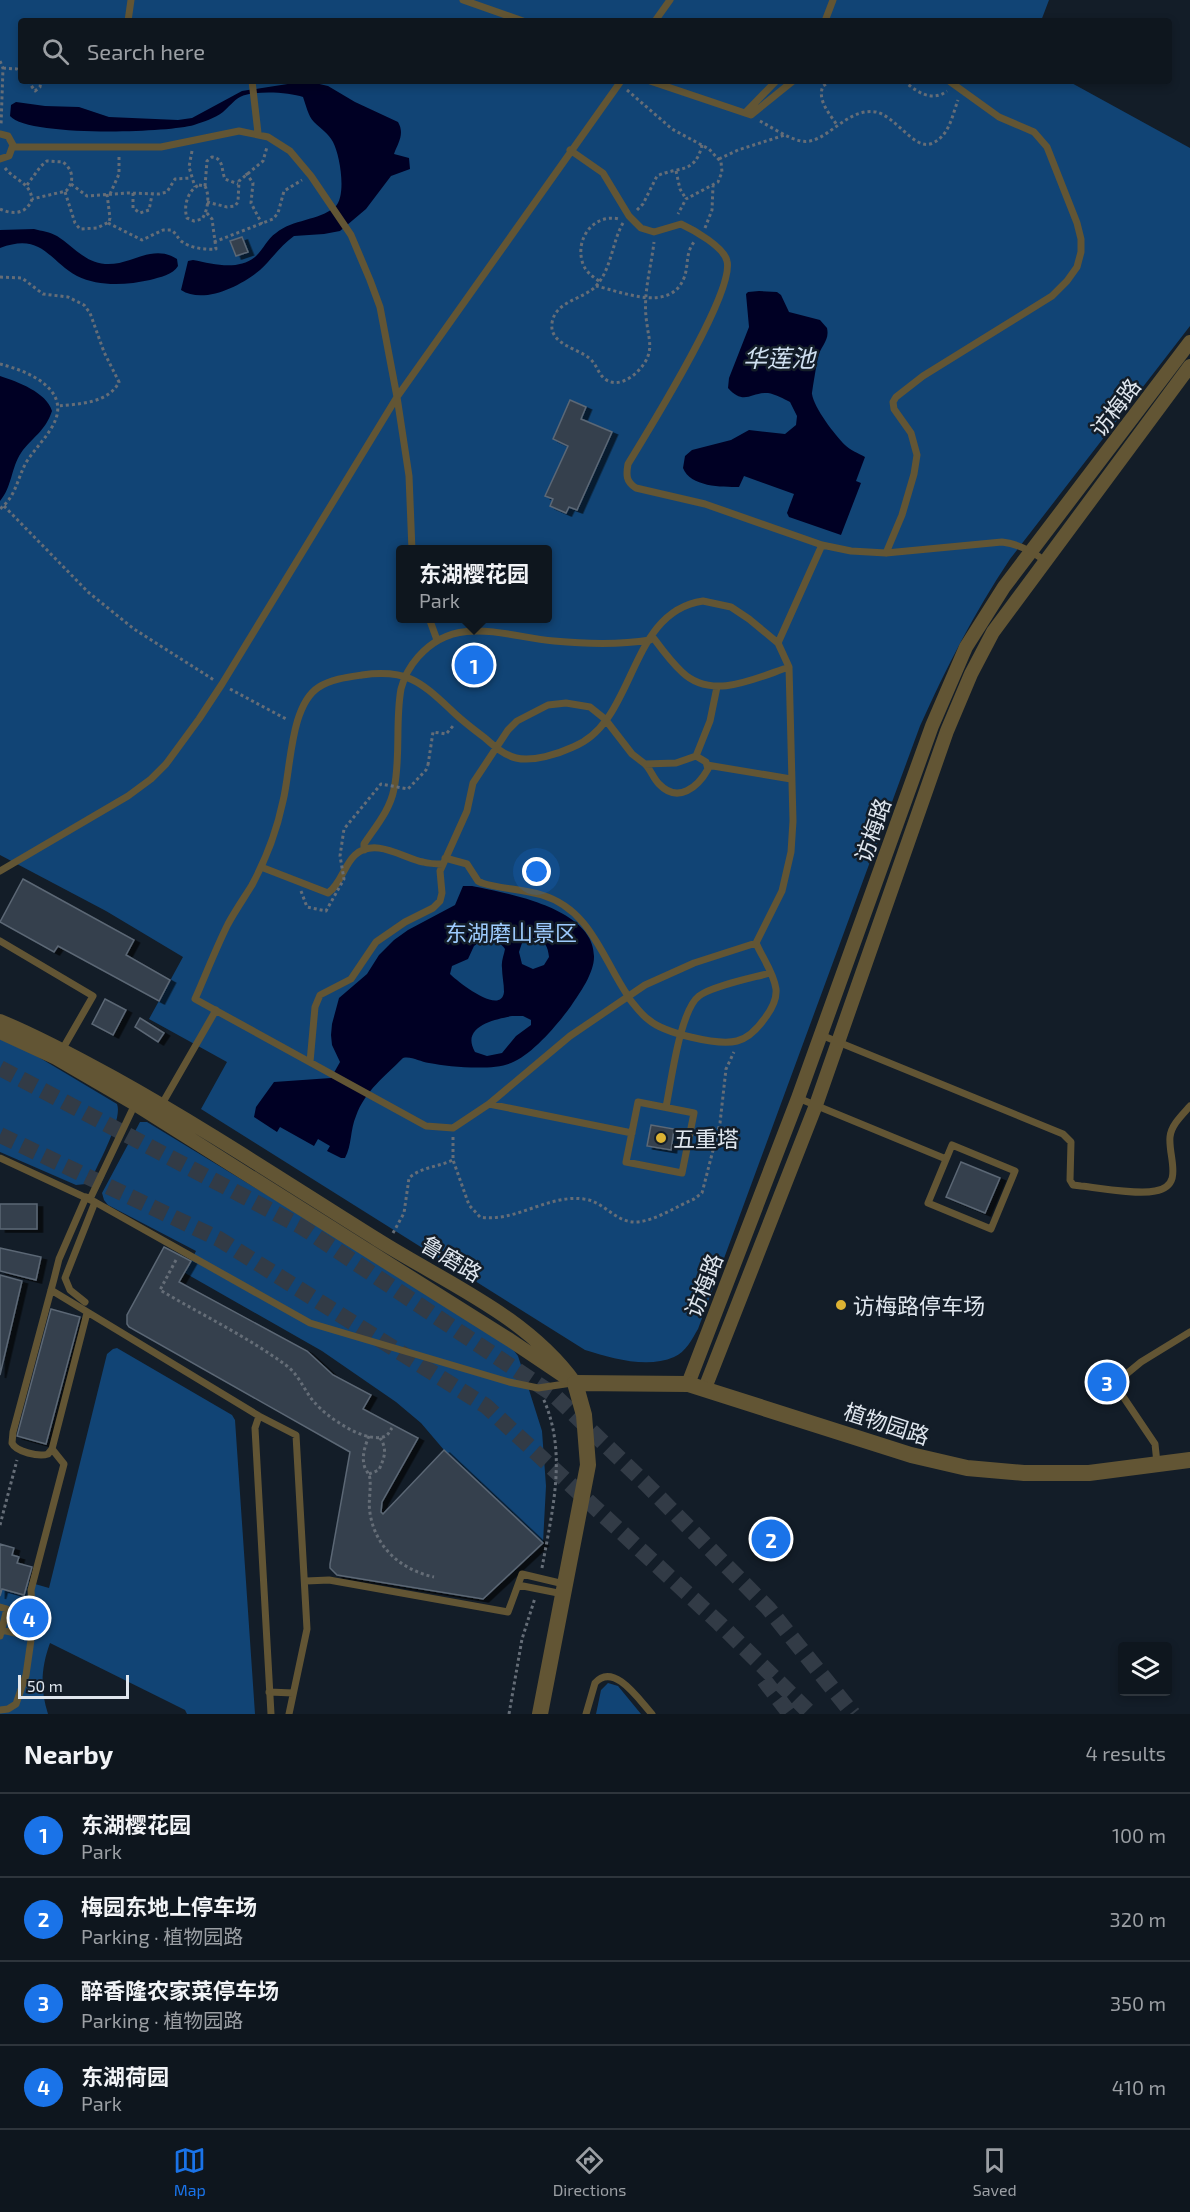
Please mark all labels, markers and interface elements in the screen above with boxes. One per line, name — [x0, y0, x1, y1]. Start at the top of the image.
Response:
search box — [18, 18, 1172, 84]
icon: search — [39, 35, 72, 68]
text: Search here — [87, 38, 205, 64]
water label: 华莲池 — [743, 343, 817, 372]
street label: 访梅路 — [1085, 373, 1145, 441]
popup — [396, 545, 552, 623]
text: 东湖樱花园 — [419, 560, 529, 586]
text: Park — [419, 588, 460, 612]
pin: 1 — [454, 642, 494, 688]
street label: 访梅路 — [849, 795, 895, 865]
your location — [522, 857, 551, 886]
park label: 东湖磨山景区 — [445, 919, 577, 945]
place label: 五重塔 — [673, 1125, 739, 1151]
marker: 五重塔 — [654, 1131, 668, 1145]
street label: 鲁磨路 — [417, 1230, 487, 1286]
street label: 访梅路 — [679, 1250, 727, 1320]
place label: 访梅路停车场 — [853, 1292, 985, 1318]
marker: 访梅路停车场 — [834, 1298, 848, 1312]
pin: 3 — [1088, 1360, 1126, 1404]
street label: 植物园路 — [841, 1397, 933, 1449]
pin: 2 — [752, 1516, 790, 1562]
pin: 4 — [9, 1596, 48, 1640]
map controls — [1118, 1642, 1172, 1696]
button: layers — [1118, 1642, 1172, 1696]
scale bar — [18, 1672, 129, 1700]
text: 50 m — [27, 1676, 63, 1695]
text: Nearby — [24, 1738, 113, 1769]
text: 4 results — [1086, 1741, 1166, 1765]
text: 东湖樱花园 — [81, 1811, 191, 1837]
text: 1 — [39, 1823, 48, 1847]
text: 100 m — [1112, 1823, 1166, 1847]
text: Park — [81, 1839, 122, 1863]
text: 梅园东地上停车场 — [81, 1893, 257, 1919]
text: 2 — [38, 1907, 49, 1931]
text: 320 m — [1110, 1907, 1166, 1931]
text: Parking · 植物园路 — [81, 1924, 243, 1948]
text: 醉香隆农家菜停车场 — [81, 1977, 279, 2003]
text: 3 — [38, 1991, 49, 2015]
text: 350 m — [1110, 1991, 1166, 2015]
text: Parking · 植物园路 — [81, 2008, 243, 2032]
text: 东湖荷园 — [81, 2063, 169, 2089]
text: 4 — [37, 2075, 50, 2099]
text: 410 m — [1112, 2075, 1166, 2099]
text: Park — [81, 2091, 122, 2115]
tab: Map — [173, 2144, 206, 2199]
tab: Directions — [553, 2144, 626, 2199]
tab: Saved — [973, 2144, 1017, 2199]

